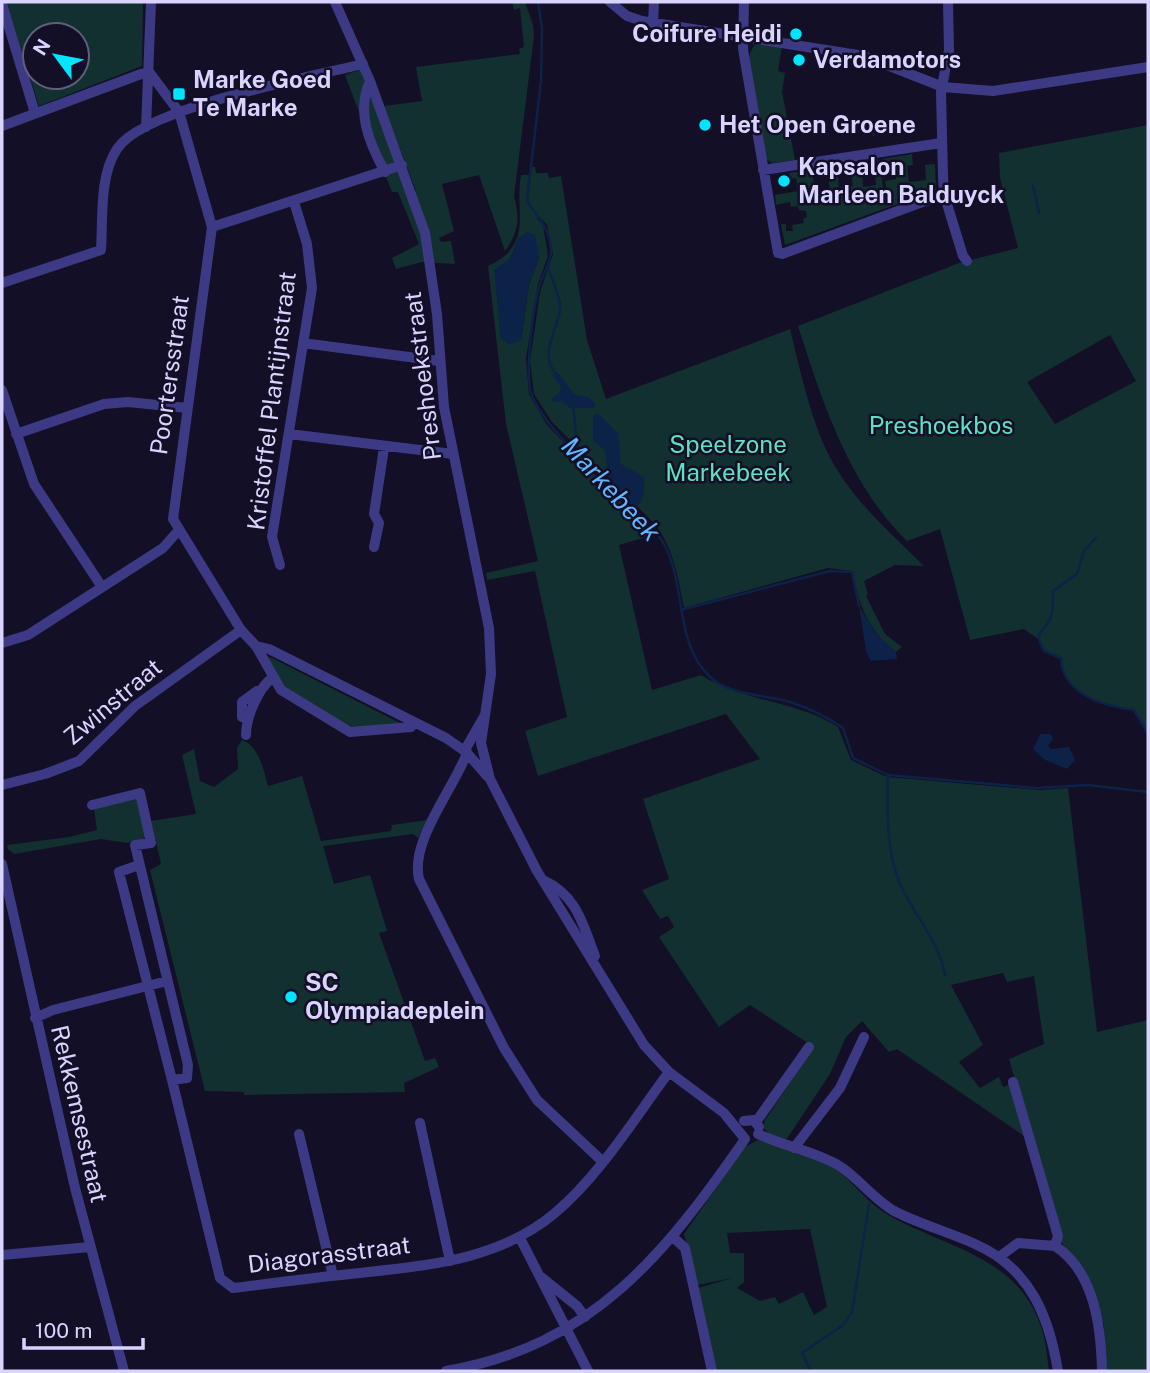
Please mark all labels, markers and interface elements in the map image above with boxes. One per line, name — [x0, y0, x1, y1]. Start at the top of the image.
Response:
place label: Coifure Heidi — [632, 19, 782, 47]
north arrow — [21, 21, 91, 91]
marker: Coifure Heidi — [788, 26, 804, 42]
text: N — [28, 35, 55, 59]
place label: Verdamotors — [813, 45, 961, 73]
marker: Verdamotors — [791, 52, 807, 68]
place label: Marke Goed Te Marke — [193, 65, 331, 121]
marker: Marke Goed Te Marke — [171, 86, 187, 102]
place label: Het Open Groene — [719, 110, 916, 138]
marker: Het Open Groene — [697, 117, 713, 133]
place label: Kapsalon Marleen Balduyck — [798, 152, 1004, 208]
marker: Kapsalon Marleen Balduyck — [776, 173, 792, 189]
street label: Kristoffel Plantijnstraat — [241, 270, 301, 532]
street label: Preshoekstraat — [398, 290, 446, 462]
street label: Poortersstraat — [144, 293, 194, 456]
park label: Preshoekbos — [869, 411, 1013, 439]
water label: Markebeek — [555, 430, 667, 547]
park label: Speelzone Markebeek — [665, 430, 791, 486]
street label: Zwinstraat — [58, 652, 167, 750]
place label: SC Olympiadeplein — [305, 968, 485, 1024]
marker: SC Olympiadeplein — [283, 989, 299, 1005]
street label: Rekkemsestraat — [46, 1022, 114, 1205]
street label: Diagorasstraat — [246, 1230, 412, 1278]
scale bar — [24, 1306, 144, 1350]
text: 100 m — [35, 1318, 92, 1343]

